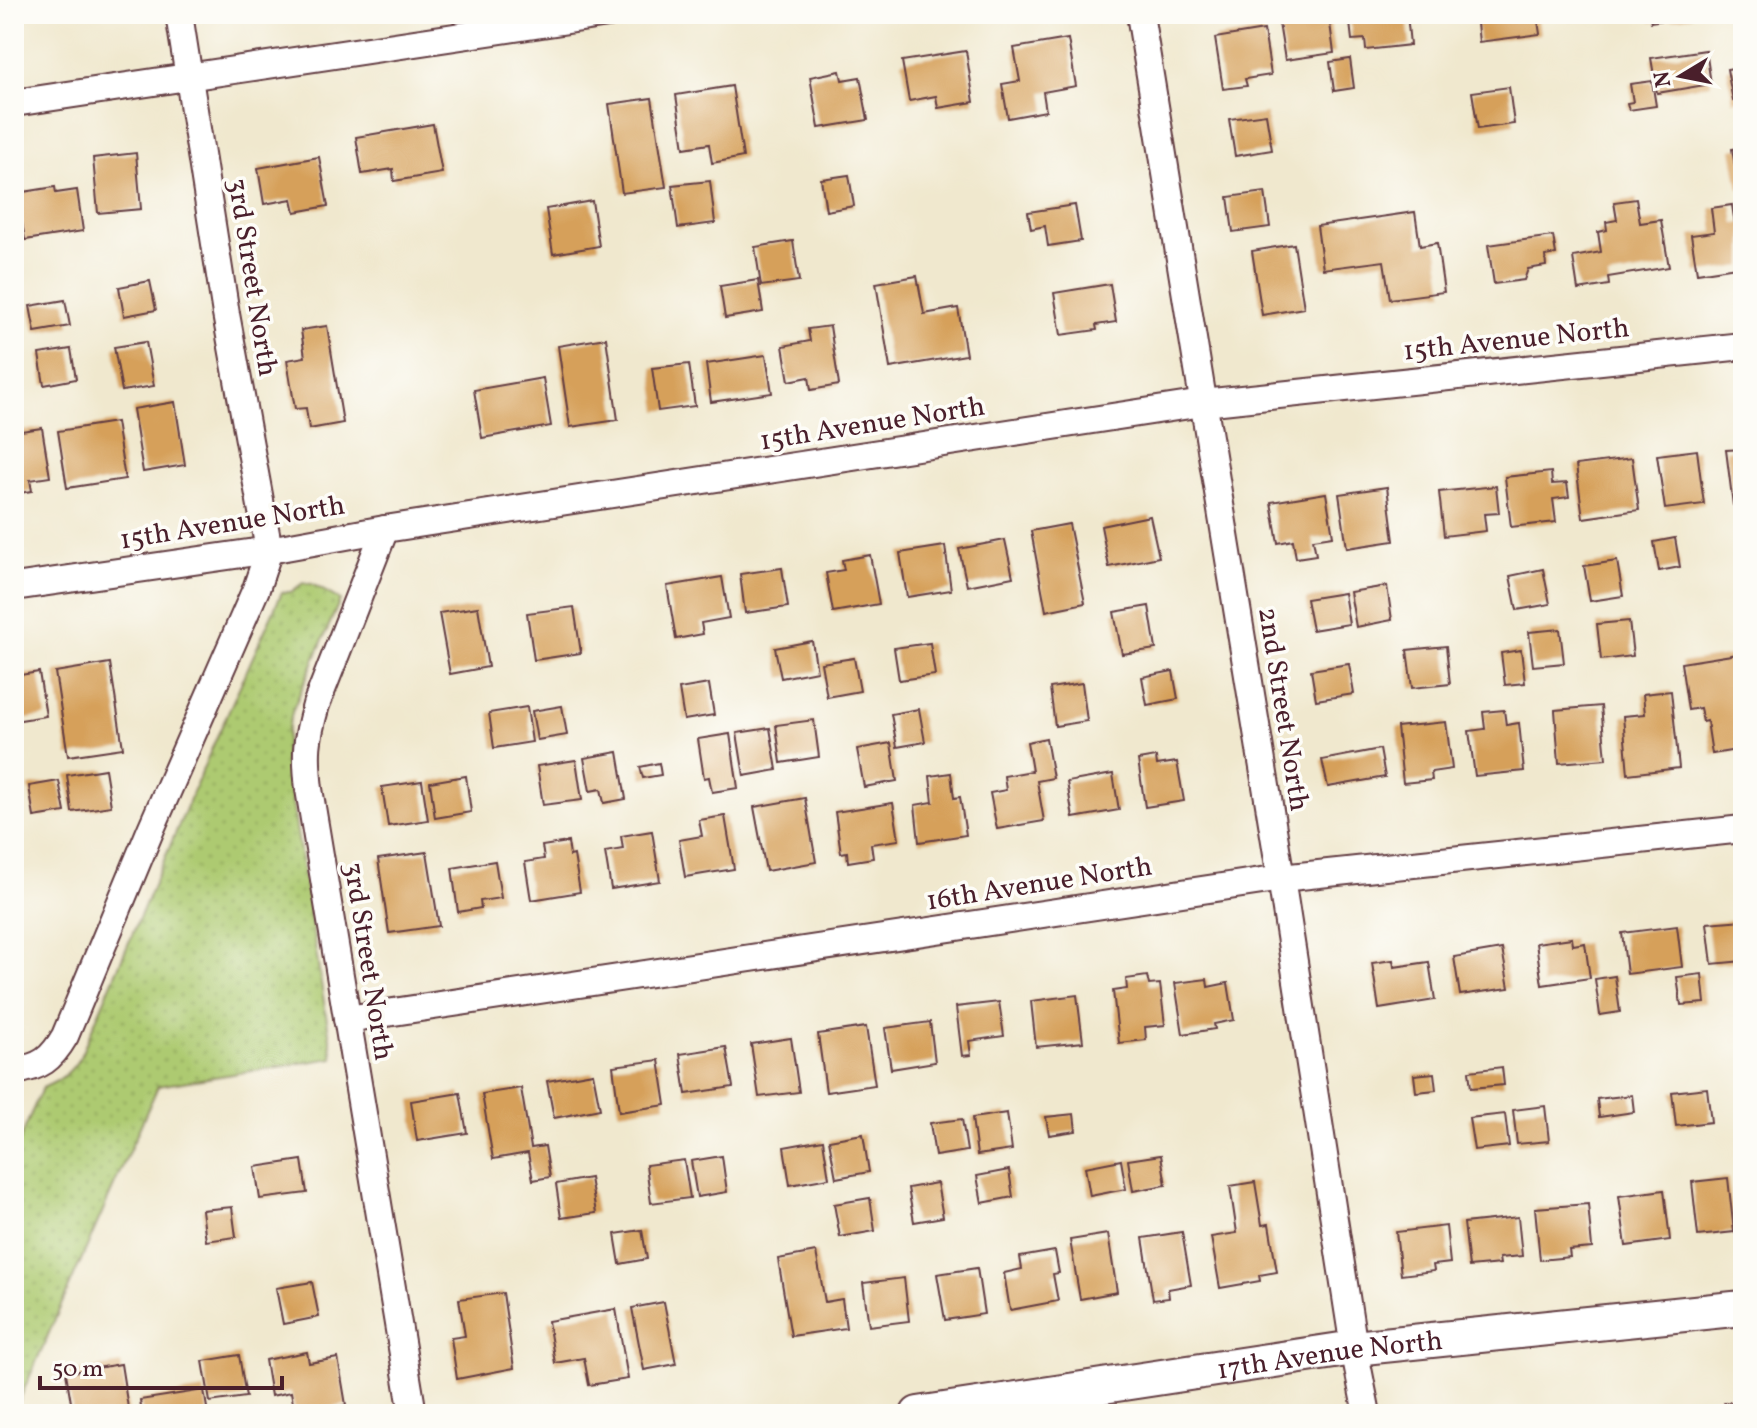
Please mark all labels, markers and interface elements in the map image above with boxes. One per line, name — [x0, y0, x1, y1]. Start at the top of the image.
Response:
north arrow — [1641, 36, 1721, 116]
text: N — [1647, 68, 1680, 90]
street label: 3rd Street North — [217, 175, 286, 379]
street label: 15th Avenue North — [1401, 309, 1631, 372]
street label: 15th Avenue North — [757, 387, 988, 462]
street label: 15th Avenue North — [117, 486, 348, 561]
street label: 2nd Street North — [1247, 605, 1318, 814]
street label: 16th Avenue North — [924, 847, 1155, 922]
street label: 3rd Street North — [333, 859, 402, 1063]
street label: 17th Avenue North — [1214, 1322, 1445, 1391]
scale bar — [40, 1340, 282, 1390]
text: 50 m — [52, 1353, 104, 1387]

